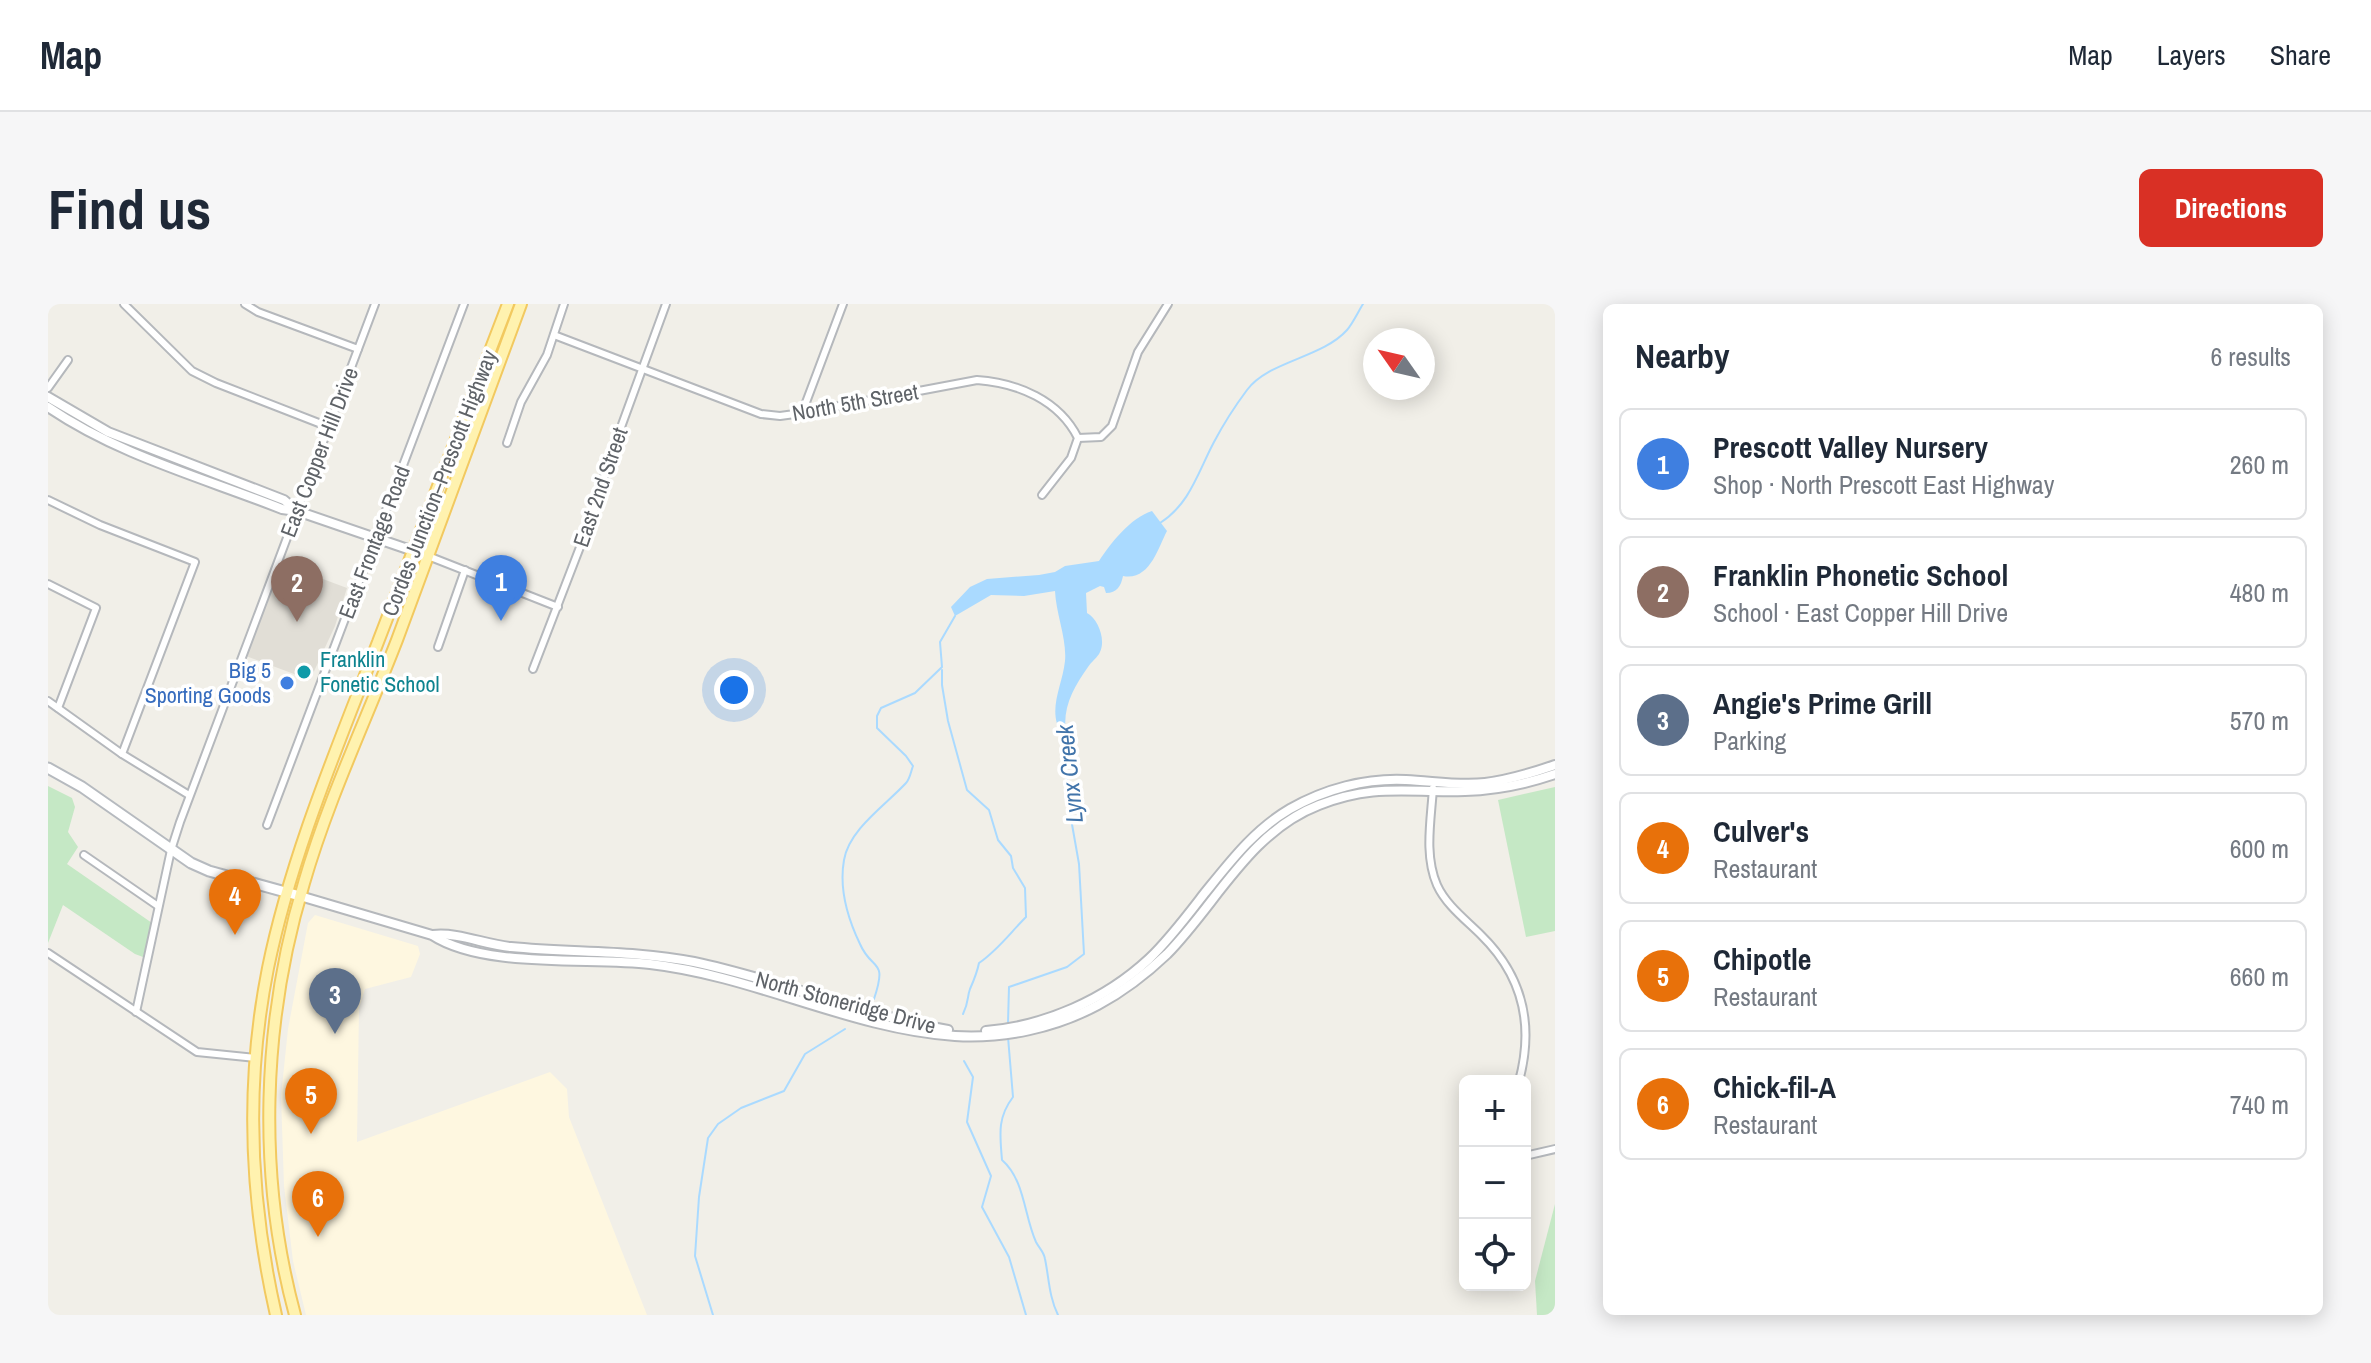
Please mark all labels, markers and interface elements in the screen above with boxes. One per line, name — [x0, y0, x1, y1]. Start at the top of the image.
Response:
text: Map — [40, 30, 102, 81]
text: Map — [2068, 36, 2113, 74]
text: Layers — [2157, 36, 2226, 74]
text: Share — [2270, 36, 2331, 74]
button: Directions — [2139, 169, 2323, 247]
text: Find us — [48, 171, 211, 246]
north arrow — [1363, 328, 1435, 400]
text: Nearby — [1635, 333, 1730, 379]
text: 6 results — [2210, 339, 2291, 374]
street label: Cordes Junction–Prescott Highway — [374, 346, 504, 620]
street label: East Copper Hill Drive — [273, 363, 365, 541]
street label: North 5th Street — [790, 376, 920, 428]
street label: East 2nd Street — [566, 423, 634, 551]
text: Prescott Valley Nursery — [1713, 427, 1988, 467]
text: 1 — [1657, 447, 1669, 482]
text: 260 m — [2230, 447, 2289, 482]
street label: East Frontage Road — [331, 461, 417, 623]
text: Shop · North Prescott East Highway — [1713, 467, 2054, 502]
pin: 1 — [475, 555, 527, 621]
text: Franklin Phonetic School — [1713, 555, 2008, 595]
pin: 2 — [271, 556, 323, 622]
text: 2 — [1657, 575, 1669, 610]
text: 480 m — [2230, 575, 2289, 610]
text: School · East Copper Hill Drive — [1713, 595, 2008, 630]
place label: Franklin Fonetic School — [320, 644, 439, 699]
place label: Big 5 Sporting Goods — [145, 655, 271, 710]
marker: Franklin Fonetic School — [295, 663, 313, 681]
your location — [714, 670, 754, 710]
marker: Big 5 Sporting Goods — [278, 674, 296, 692]
text: Angie's Prime Grill — [1713, 683, 1932, 723]
text: 3 — [1657, 703, 1669, 738]
text: 570 m — [2230, 703, 2289, 738]
water label: Lynx Creek — [1048, 722, 1090, 825]
text: Parking — [1713, 723, 1786, 758]
text: Culver's — [1713, 811, 1809, 851]
text: 4 — [1657, 831, 1669, 866]
text: 600 m — [2230, 831, 2289, 866]
text: Restaurant — [1713, 851, 1817, 886]
pin: 4 — [209, 869, 261, 935]
text: Chipotle — [1713, 939, 1811, 979]
text: 5 — [1657, 959, 1669, 994]
text: 660 m — [2230, 959, 2289, 994]
street label: North Stoneridge Drive — [753, 964, 939, 1040]
pin: 3 — [309, 968, 361, 1034]
text: Restaurant — [1713, 979, 1817, 1014]
text: Chick-fil-A — [1713, 1067, 1836, 1107]
pin: 5 — [285, 1068, 337, 1134]
map controls — [1459, 1075, 1531, 1291]
button: + — [1459, 1075, 1531, 1147]
text: 6 — [1657, 1087, 1669, 1122]
text: 740 m — [2230, 1087, 2289, 1122]
text: Restaurant — [1713, 1107, 1817, 1142]
button: − — [1459, 1147, 1531, 1219]
pin: 6 — [292, 1171, 344, 1237]
button: locate — [1459, 1219, 1531, 1291]

